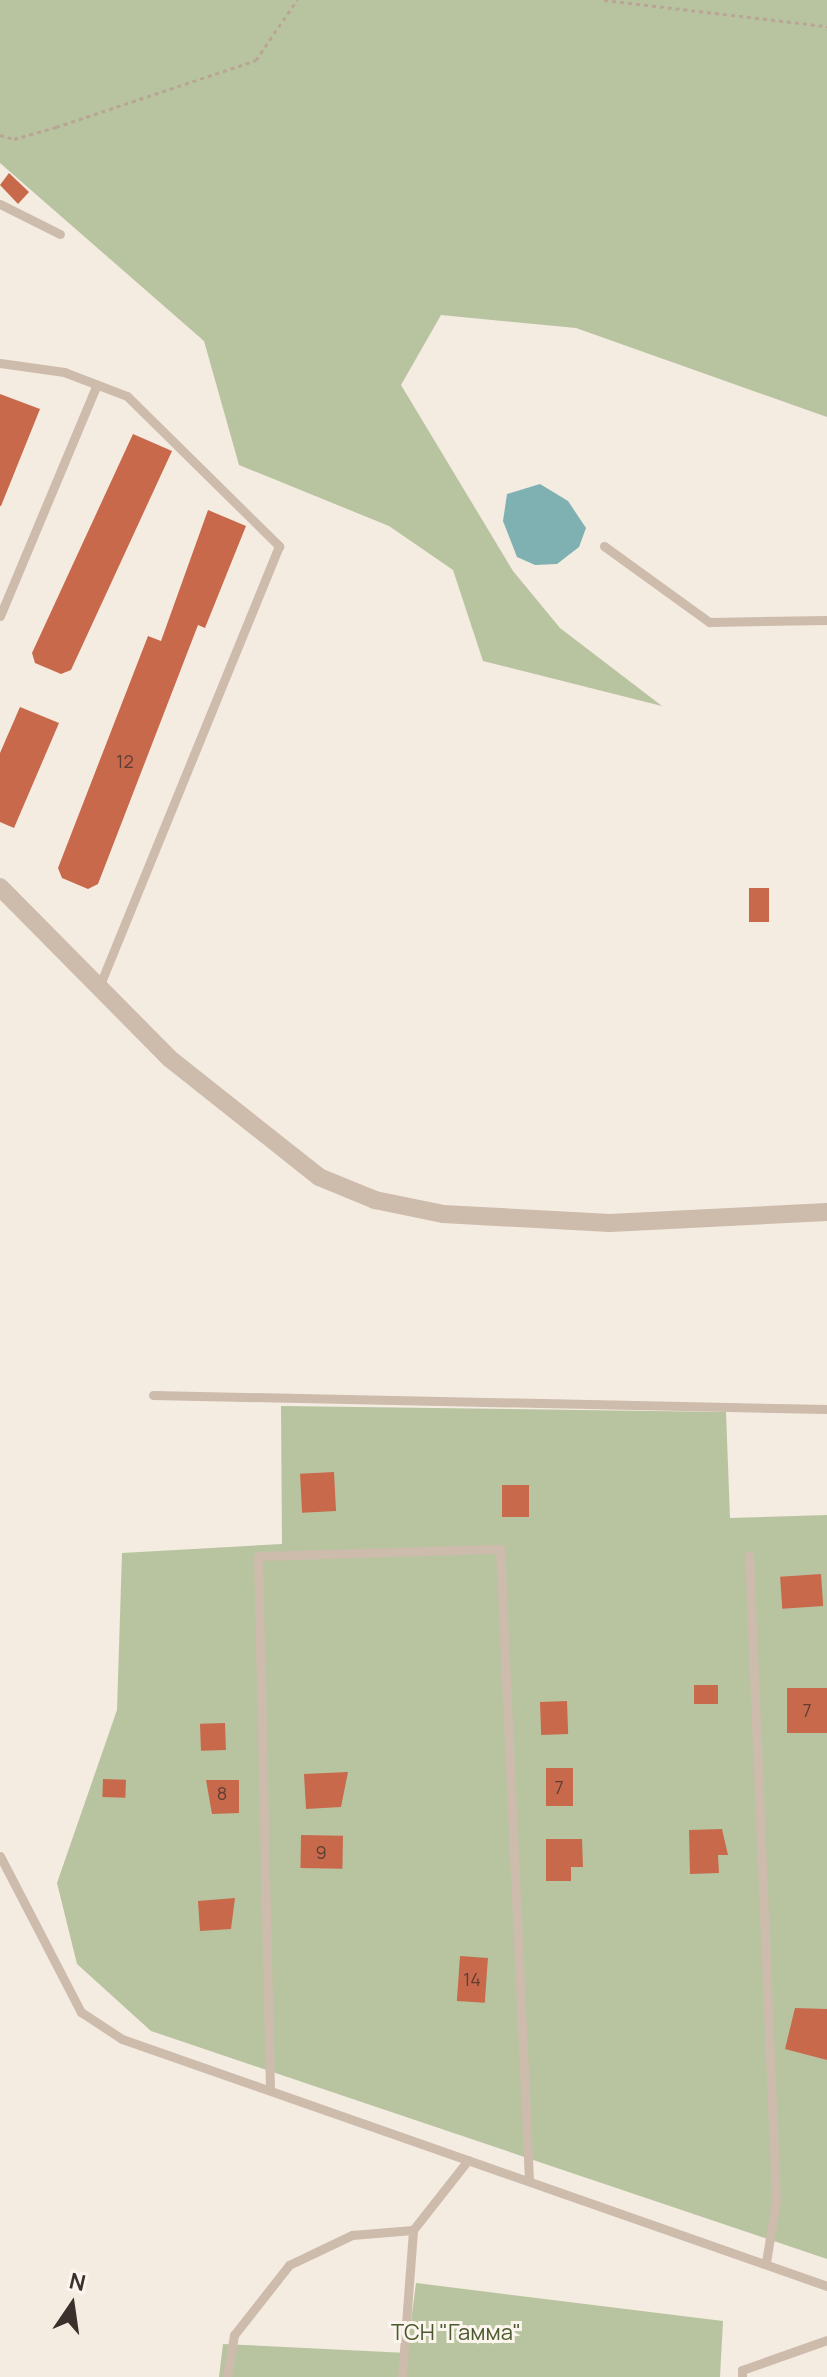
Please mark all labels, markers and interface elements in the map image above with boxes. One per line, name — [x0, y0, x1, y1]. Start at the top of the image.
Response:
house number: 12 — [116, 750, 134, 772]
house number: 7 — [802, 1699, 812, 1721]
house number: 7 — [554, 1776, 564, 1798]
house number: 8 — [217, 1782, 227, 1804]
house number: 9 — [315, 1841, 327, 1863]
house number: 14 — [463, 1968, 481, 1990]
north arrow — [32, 2265, 112, 2345]
text: N — [66, 2265, 88, 2298]
park label: ТСН "Гамма" — [391, 2320, 521, 2346]

